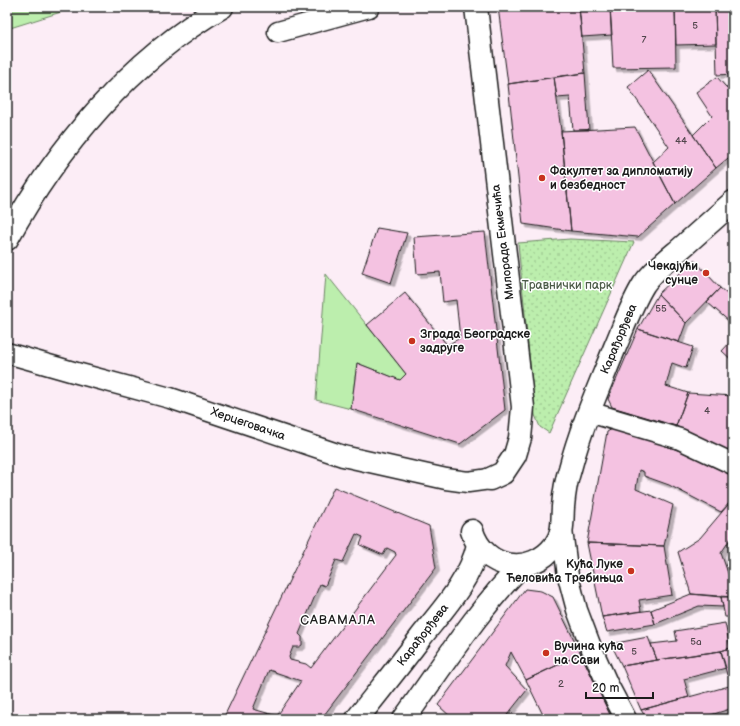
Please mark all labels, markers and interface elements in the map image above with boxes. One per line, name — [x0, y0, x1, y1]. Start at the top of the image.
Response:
house number: 5 — [692, 20, 698, 32]
house number: 7 — [642, 34, 647, 46]
house number: 44 — [675, 135, 687, 147]
place label: Факултет за дипломатију и безбедност — [550, 164, 693, 193]
marker: Факултет за дипломатију и безбедност — [537, 173, 547, 183]
street label: Милорада Екмечића — [488, 183, 518, 301]
place label: Чекајући сунце — [648, 259, 698, 288]
marker: Чекајући сунце — [701, 268, 711, 278]
park label: Травнички парк — [522, 278, 613, 293]
street label: Карађорђева — [597, 302, 641, 376]
house number: 55 — [655, 303, 667, 315]
place label: Зграда Београдске задруге — [420, 327, 531, 356]
marker: Зграда Београдске задруге — [407, 336, 417, 346]
street label: Херцеговачка — [209, 404, 287, 444]
house number: 4 — [704, 405, 710, 417]
place label: Кућа Луке Ћеловића Требињца — [505, 557, 624, 586]
marker: Кућа Луке Ћеловића Требињца — [626, 566, 636, 576]
street label: Карађорђева — [394, 601, 452, 669]
district label: САВАМАЛА — [300, 612, 376, 628]
house number: 5a — [690, 636, 702, 648]
place label: Вучина кућа на Сави — [554, 639, 624, 668]
house number: 5 — [631, 646, 637, 658]
marker: Вучина кућа на Сави — [541, 648, 551, 658]
scale bar — [586, 674, 653, 700]
house number: 2 — [558, 678, 564, 690]
text: 20 m — [592, 681, 619, 696]

